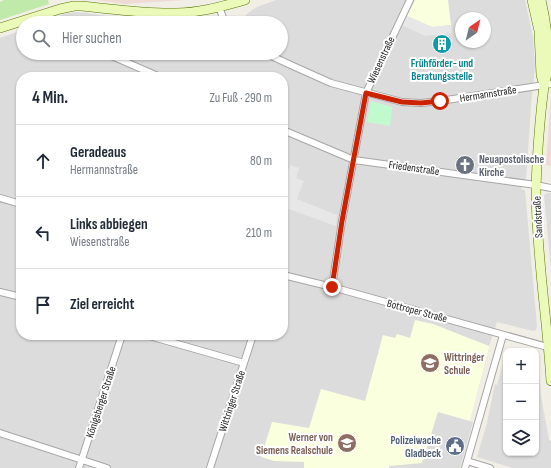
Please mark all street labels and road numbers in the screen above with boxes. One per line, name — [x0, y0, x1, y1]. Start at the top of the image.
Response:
street label: Wiesenstraße — [364, 34, 398, 86]
street label: Hermannstraße — [459, 83, 517, 105]
street label: Friedenstraße — [388, 158, 440, 178]
street label: Sandstraße — [530, 196, 546, 238]
street label: Bottroper Straße — [385, 297, 449, 325]
street label: Königsberger Straße — [83, 365, 119, 439]
street label: Wittringer Straße — [216, 369, 248, 433]

